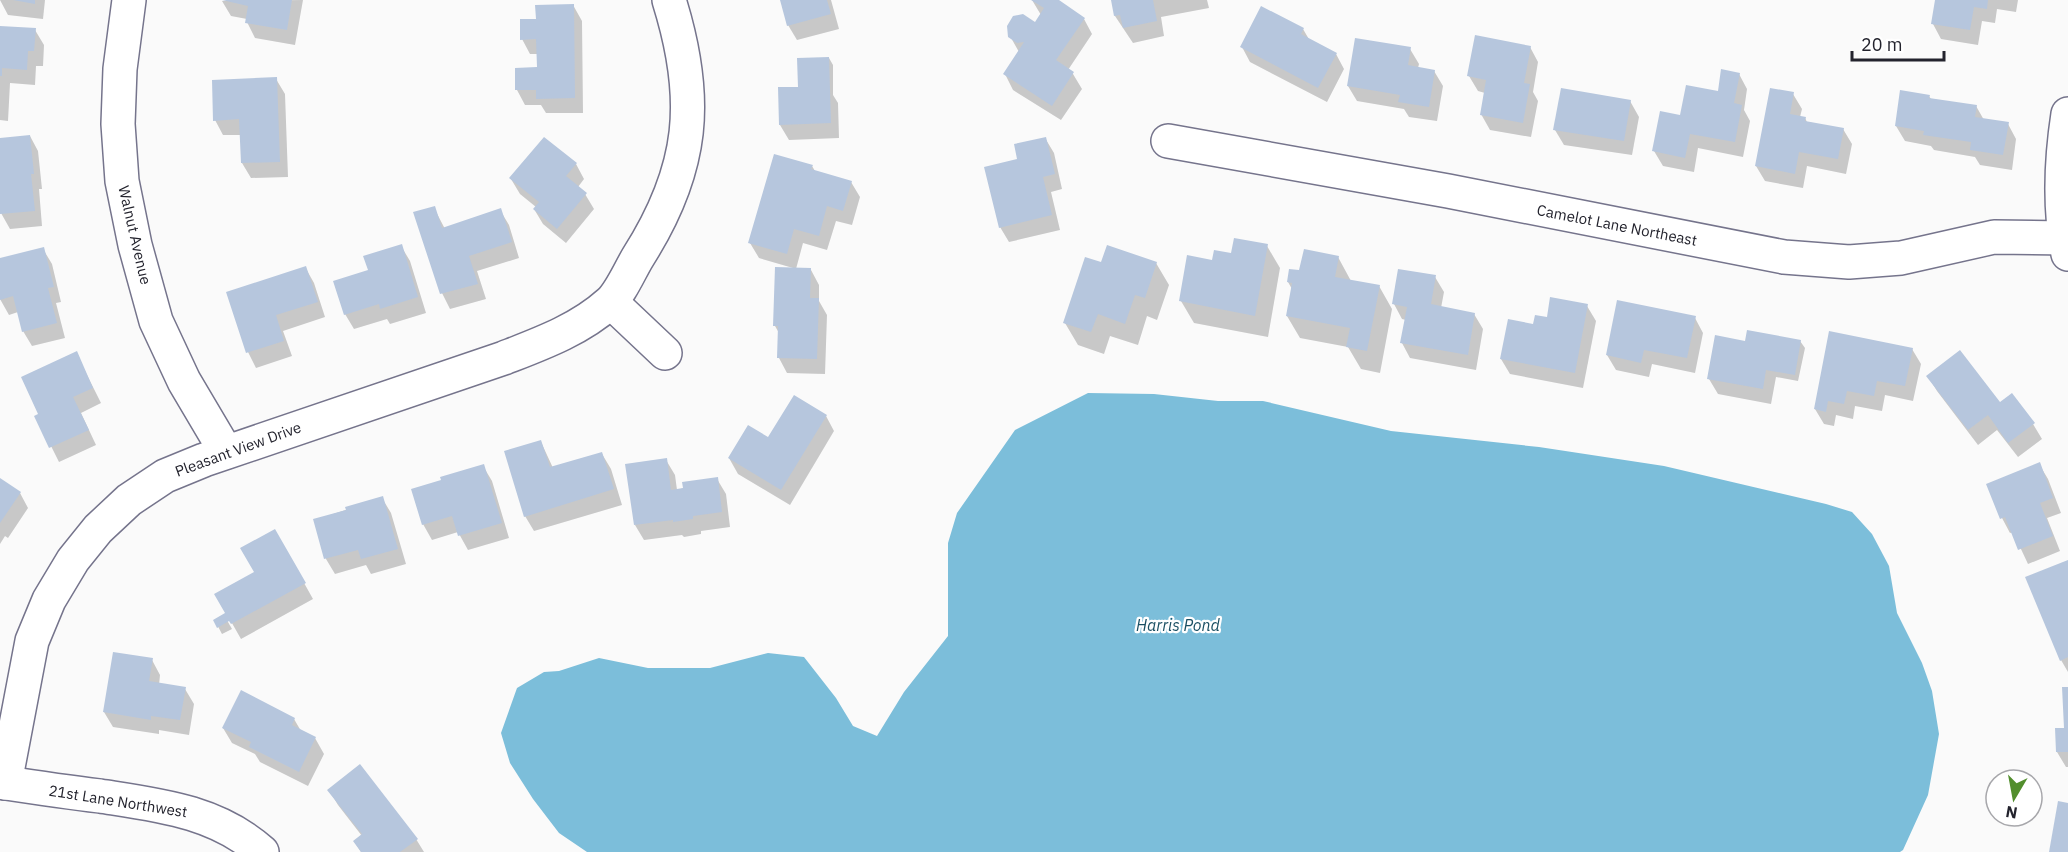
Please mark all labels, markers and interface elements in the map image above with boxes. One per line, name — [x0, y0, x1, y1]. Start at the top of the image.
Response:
scale bar — [1852, 24, 1944, 62]
text: 20 m — [1861, 33, 1903, 56]
street label: Walnut Avenue — [114, 184, 156, 286]
street label: Camelot Lane Northeast — [1535, 200, 1699, 250]
street label: Pleasant View Drive — [172, 417, 304, 481]
water label: Harris Pond — [1136, 615, 1221, 635]
north arrow — [1984, 768, 2044, 828]
street label: 21st Lane Northwest — [47, 781, 189, 821]
text: N — [2004, 802, 2019, 824]

